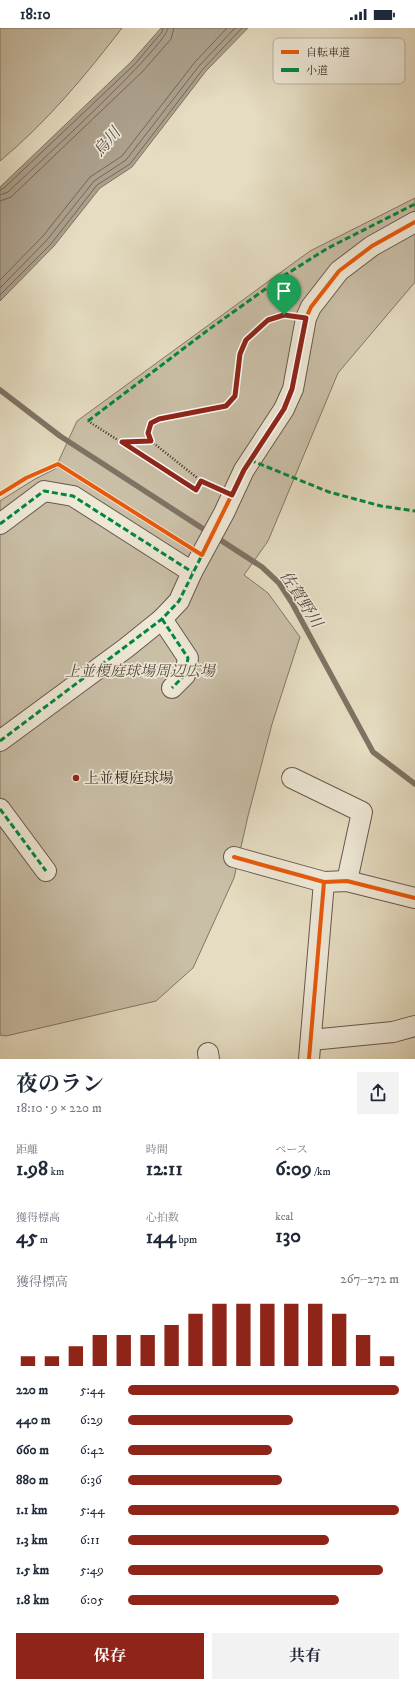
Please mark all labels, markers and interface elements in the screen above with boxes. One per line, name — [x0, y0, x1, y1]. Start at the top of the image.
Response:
text: 18:10 — [20, 5, 50, 24]
legend — [273, 38, 405, 84]
text: 自転車道 — [306, 46, 350, 60]
text: 小道 — [306, 64, 328, 78]
water label: 烏川 — [89, 122, 126, 161]
pin — [267, 274, 301, 315]
icon: arrive — [273, 280, 295, 302]
water label: 佐賀野川 — [275, 567, 328, 633]
park label: 上並榎庭球場周辺広場 — [65, 662, 217, 681]
place label: 上並榎庭球場 — [84, 769, 174, 788]
marker: 上並榎庭球場 — [71, 773, 81, 783]
text: 夜のラン — [16, 1071, 104, 1098]
button: share — [357, 1072, 399, 1114]
text: 18:10 · 9 × 220 m — [16, 1100, 102, 1116]
text: 距離 — [16, 1143, 38, 1157]
text: 時間 — [146, 1143, 168, 1157]
text: ペース — [275, 1143, 308, 1157]
text: 1.98 — [16, 1157, 48, 1182]
text: 12:11 — [146, 1157, 183, 1182]
text: 6:09 — [275, 1157, 312, 1182]
text: km — [48, 1165, 64, 1179]
text: /km — [312, 1165, 331, 1179]
text: kcal — [275, 1210, 293, 1224]
text: 獲得標高 — [16, 1211, 60, 1225]
text: 心拍数 — [146, 1211, 179, 1225]
text: 130 — [275, 1224, 301, 1249]
text: 45 — [16, 1225, 37, 1250]
text: 144 — [146, 1225, 176, 1250]
text: m — [37, 1233, 48, 1247]
text: bpm — [176, 1233, 197, 1247]
text: 267–272 m — [340, 1271, 399, 1287]
text: 獲得標高 — [16, 1274, 68, 1290]
text: 220 m — [16, 1382, 48, 1398]
text: 5:44 — [80, 1382, 105, 1398]
text: 440 m — [16, 1412, 51, 1428]
text: 6:29 — [80, 1412, 103, 1428]
text: 660 m — [16, 1442, 49, 1458]
text: 6:42 — [80, 1442, 104, 1458]
text: 880 m — [16, 1472, 49, 1488]
text: 6:36 — [80, 1472, 102, 1488]
text: 1.1 km — [16, 1502, 48, 1518]
text: 5:44 — [80, 1502, 105, 1518]
text: 1.3 km — [16, 1532, 48, 1548]
text: 6:11 — [80, 1532, 100, 1548]
text: 1.5 km — [16, 1562, 49, 1578]
text: 5:49 — [80, 1562, 104, 1578]
text: 1.8 km — [16, 1592, 49, 1608]
text: 6:05 — [80, 1592, 104, 1608]
button: 保存 — [16, 1633, 204, 1679]
button: 共有 — [212, 1633, 399, 1679]

